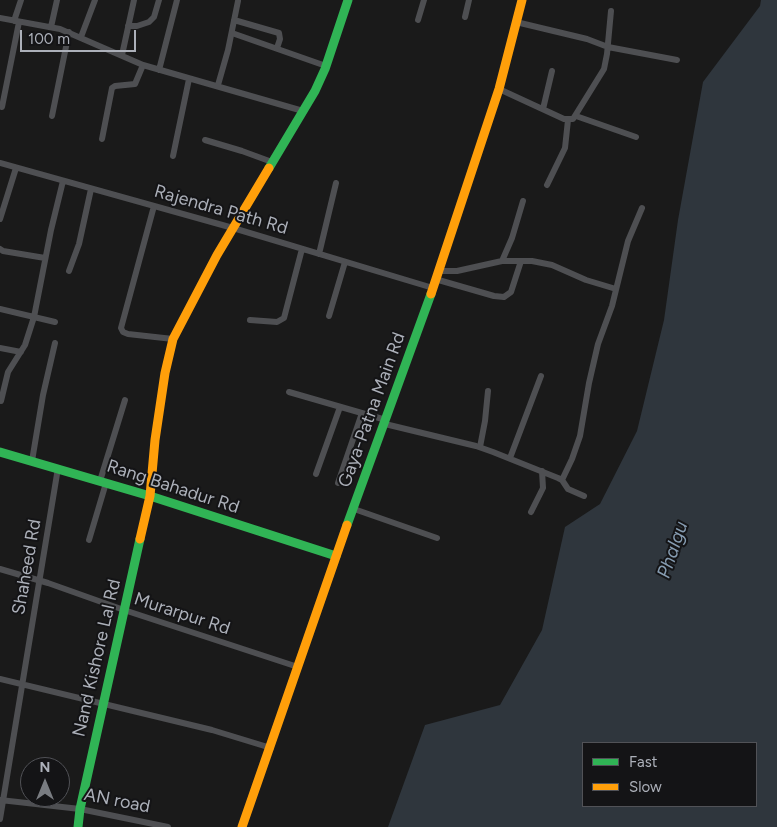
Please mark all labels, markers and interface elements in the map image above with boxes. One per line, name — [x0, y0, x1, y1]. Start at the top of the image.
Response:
scale bar — [22, 20, 139, 52]
text: 100 m — [28, 30, 70, 48]
street label: Rajendra Path Rd — [152, 181, 290, 239]
street label: Gaya-Patna Main Rd — [334, 330, 410, 490]
street label: Rang Bahadur Rd — [104, 455, 242, 519]
street label: Shaheed Rd — [8, 517, 46, 617]
water label: Phalgu — [653, 519, 693, 581]
street label: Nand Kishore Lal Rd — [68, 577, 126, 739]
street label: Murarpur Rd — [131, 588, 233, 640]
legend — [582, 742, 757, 807]
text: Fast — [629, 753, 657, 771]
north arrow — [20, 757, 70, 807]
text: N — [40, 759, 50, 776]
text: Slow — [629, 778, 662, 796]
street label: AN road — [82, 784, 152, 818]

